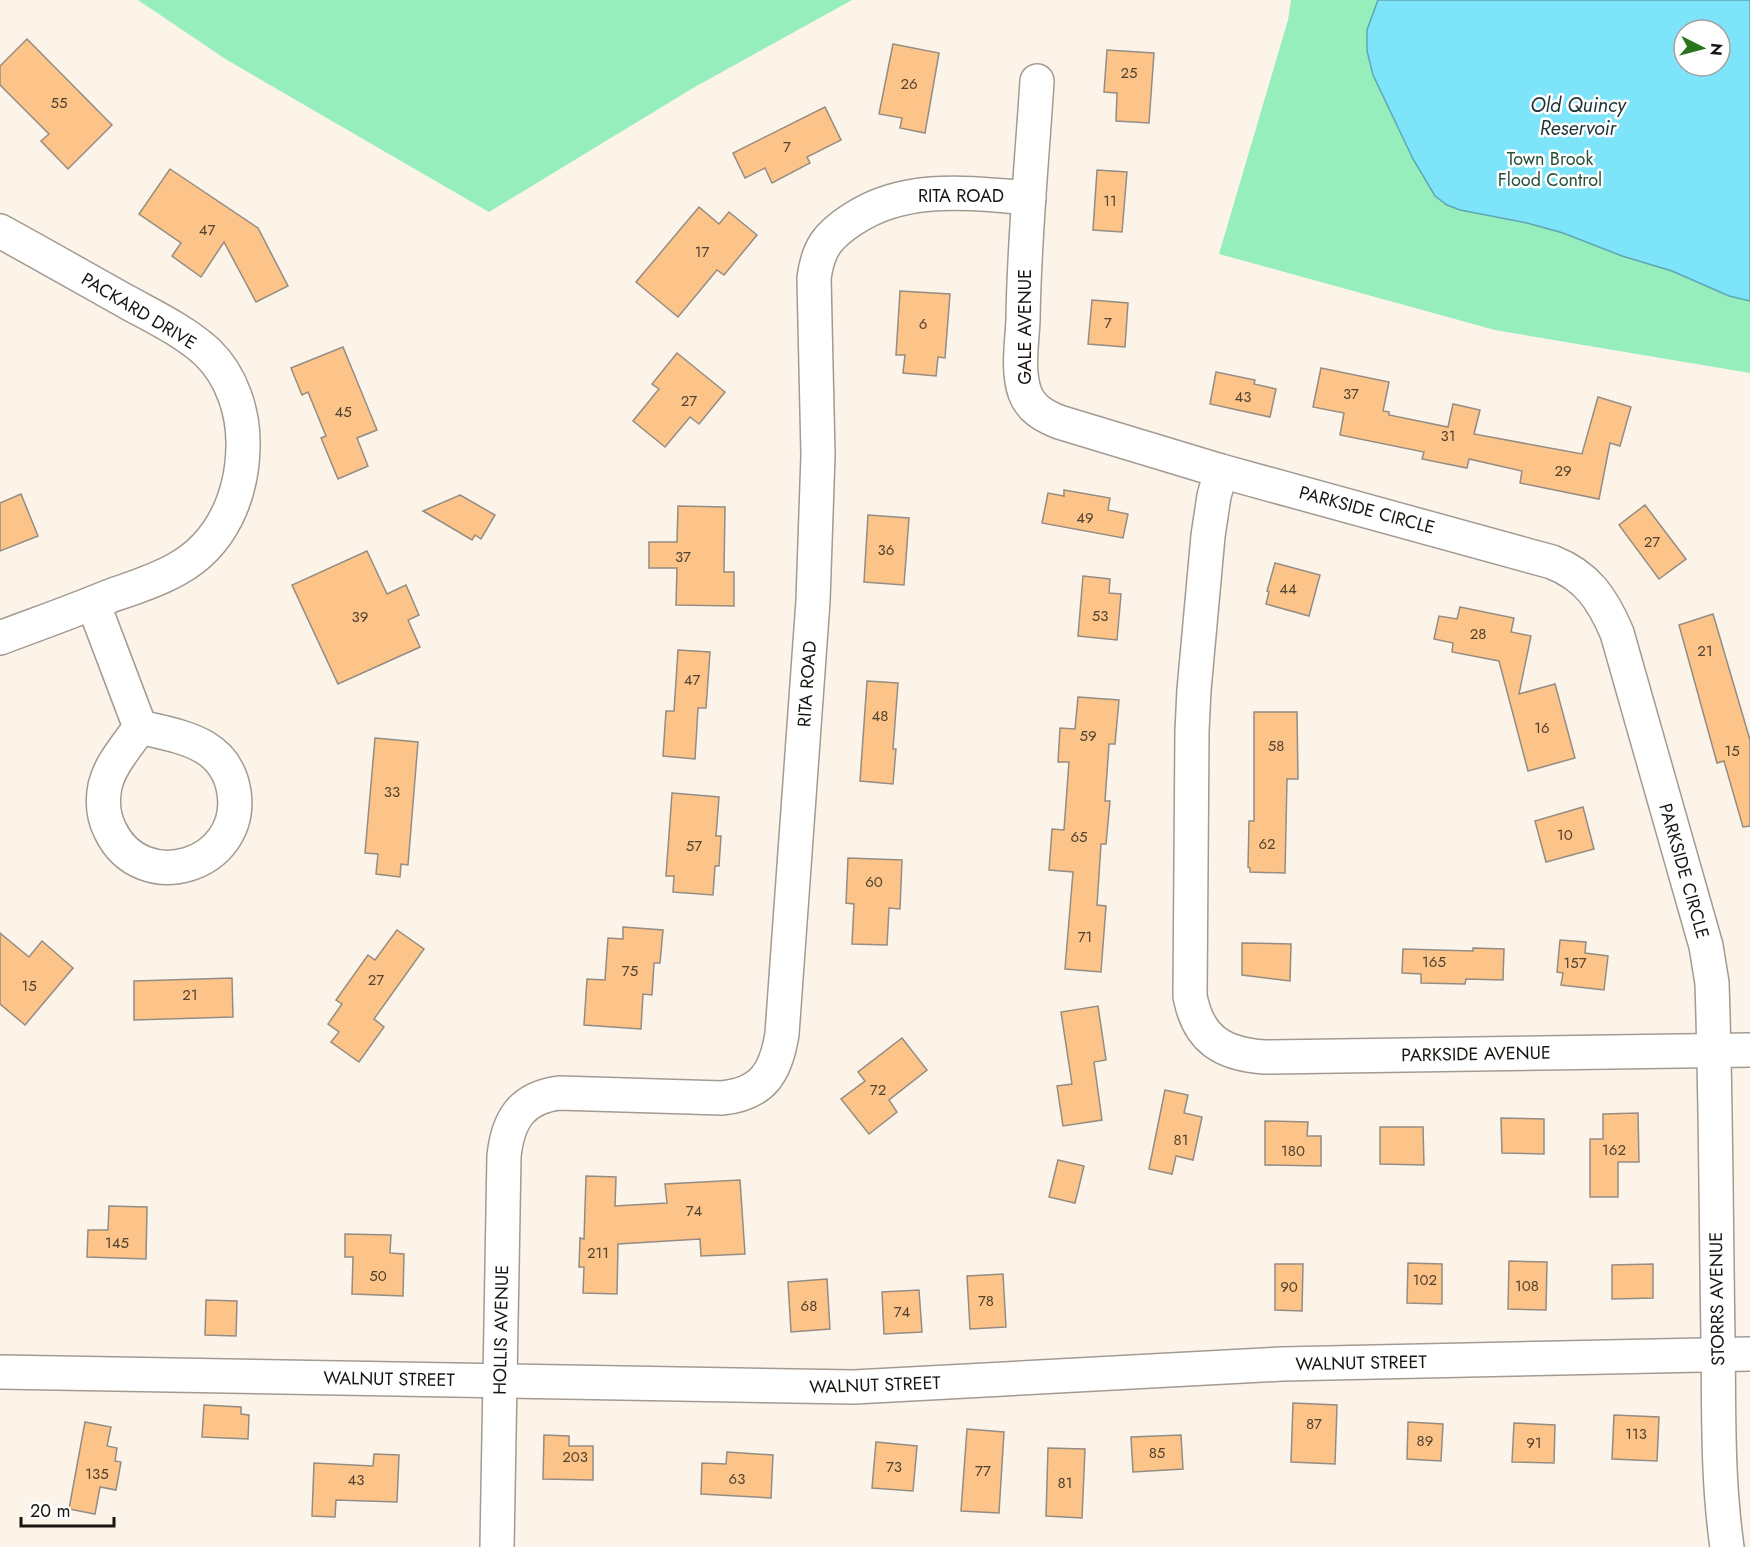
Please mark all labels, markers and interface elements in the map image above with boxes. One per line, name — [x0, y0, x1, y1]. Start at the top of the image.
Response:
north arrow — [1672, 18, 1732, 78]
text: N — [1704, 42, 1729, 57]
house number: 25 — [1121, 62, 1138, 84]
house number: 26 — [900, 73, 918, 95]
water label: Old Quincy Reservoir — [1530, 91, 1627, 143]
house number: 55 — [51, 92, 67, 114]
house number: 7 — [783, 136, 791, 158]
park label: Town Brook Flood Control — [1498, 146, 1602, 193]
street label: RITA ROAD — [918, 183, 1004, 209]
house number: 11 — [1103, 190, 1117, 212]
house number: 47 — [199, 219, 215, 241]
house number: 17 — [695, 241, 709, 263]
street label: PACKARD DRIVE — [76, 266, 202, 356]
street label: GALE AVENUE — [1012, 269, 1038, 385]
house number: 7 — [1104, 312, 1112, 334]
house number: 6 — [919, 313, 927, 335]
house number: 37 — [1343, 383, 1359, 405]
house number: 43 — [1235, 386, 1251, 408]
house number: 27 — [681, 390, 697, 412]
house number: 45 — [334, 401, 352, 423]
house number: 31 — [1441, 425, 1455, 447]
house number: 29 — [1554, 460, 1572, 482]
street label: PARKSIDE CIRCLE — [1296, 479, 1438, 541]
house number: 49 — [1076, 507, 1094, 529]
house number: 27 — [1644, 531, 1660, 553]
house number: 36 — [878, 539, 894, 561]
house number: 37 — [675, 546, 691, 568]
house number: 44 — [1279, 578, 1297, 600]
house number: 53 — [1092, 605, 1108, 627]
house number: 39 — [352, 606, 368, 628]
house number: 28 — [1470, 623, 1486, 645]
street label: RITA ROAD — [791, 640, 823, 728]
house number: 21 — [1697, 640, 1713, 662]
house number: 47 — [684, 669, 700, 691]
house number: 48 — [872, 705, 888, 727]
house number: 16 — [1534, 717, 1550, 739]
house number: 59 — [1079, 725, 1097, 747]
house number: 58 — [1268, 735, 1284, 757]
house number: 15 — [1724, 740, 1740, 762]
house number: 33 — [384, 781, 400, 803]
street label: PARKSIDE CIRCLE — [1652, 800, 1716, 942]
house number: 10 — [1557, 824, 1573, 846]
house number: 65 — [1070, 826, 1088, 848]
house number: 62 — [1258, 833, 1276, 855]
house number: 57 — [686, 835, 702, 857]
house number: 60 — [865, 871, 883, 893]
house number: 71 — [1078, 926, 1092, 948]
house number: 165 — [1422, 951, 1446, 973]
house number: 157 — [1563, 952, 1587, 974]
house number: 75 — [622, 960, 638, 982]
house number: 27 — [368, 969, 384, 991]
house number: 15 — [21, 975, 37, 997]
house number: 21 — [182, 984, 198, 1006]
street label: PARKSIDE AVENUE — [1401, 1040, 1551, 1068]
house number: 72 — [870, 1079, 886, 1101]
house number: 81 — [1174, 1129, 1188, 1151]
house number: 162 — [1602, 1139, 1626, 1161]
house number: 180 — [1281, 1140, 1305, 1162]
house number: 74 — [686, 1200, 703, 1222]
house number: 145 — [105, 1232, 129, 1254]
street label: STORRS AVENUE — [1703, 1232, 1731, 1366]
house number: 211 — [587, 1242, 609, 1264]
house number: 50 — [369, 1265, 387, 1287]
street label: HOLLIS AVENUE — [487, 1265, 515, 1395]
house number: 102 — [1413, 1269, 1437, 1291]
house number: 108 — [1515, 1275, 1539, 1297]
house number: 90 — [1280, 1276, 1298, 1298]
house number: 78 — [978, 1290, 994, 1312]
house number: 68 — [801, 1295, 817, 1317]
house number: 74 — [894, 1301, 911, 1323]
street label: WALNUT STREET — [1295, 1349, 1428, 1377]
street label: WALNUT STREET — [323, 1365, 456, 1393]
street label: WALNUT STREET — [809, 1370, 942, 1400]
house number: 87 — [1306, 1413, 1322, 1435]
house number: 113 — [1625, 1423, 1647, 1445]
house number: 89 — [1417, 1430, 1433, 1452]
house number: 91 — [1526, 1432, 1542, 1454]
house number: 85 — [1149, 1442, 1165, 1464]
house number: 203 — [562, 1446, 588, 1468]
house number: 73 — [886, 1456, 902, 1478]
house number: 77 — [975, 1460, 991, 1482]
house number: 135 — [85, 1463, 109, 1485]
house number: 63 — [729, 1468, 745, 1490]
house number: 43 — [348, 1469, 364, 1491]
house number: 81 — [1058, 1472, 1072, 1494]
scale bar — [21, 1490, 114, 1528]
text: 20 m — [30, 1498, 70, 1524]

